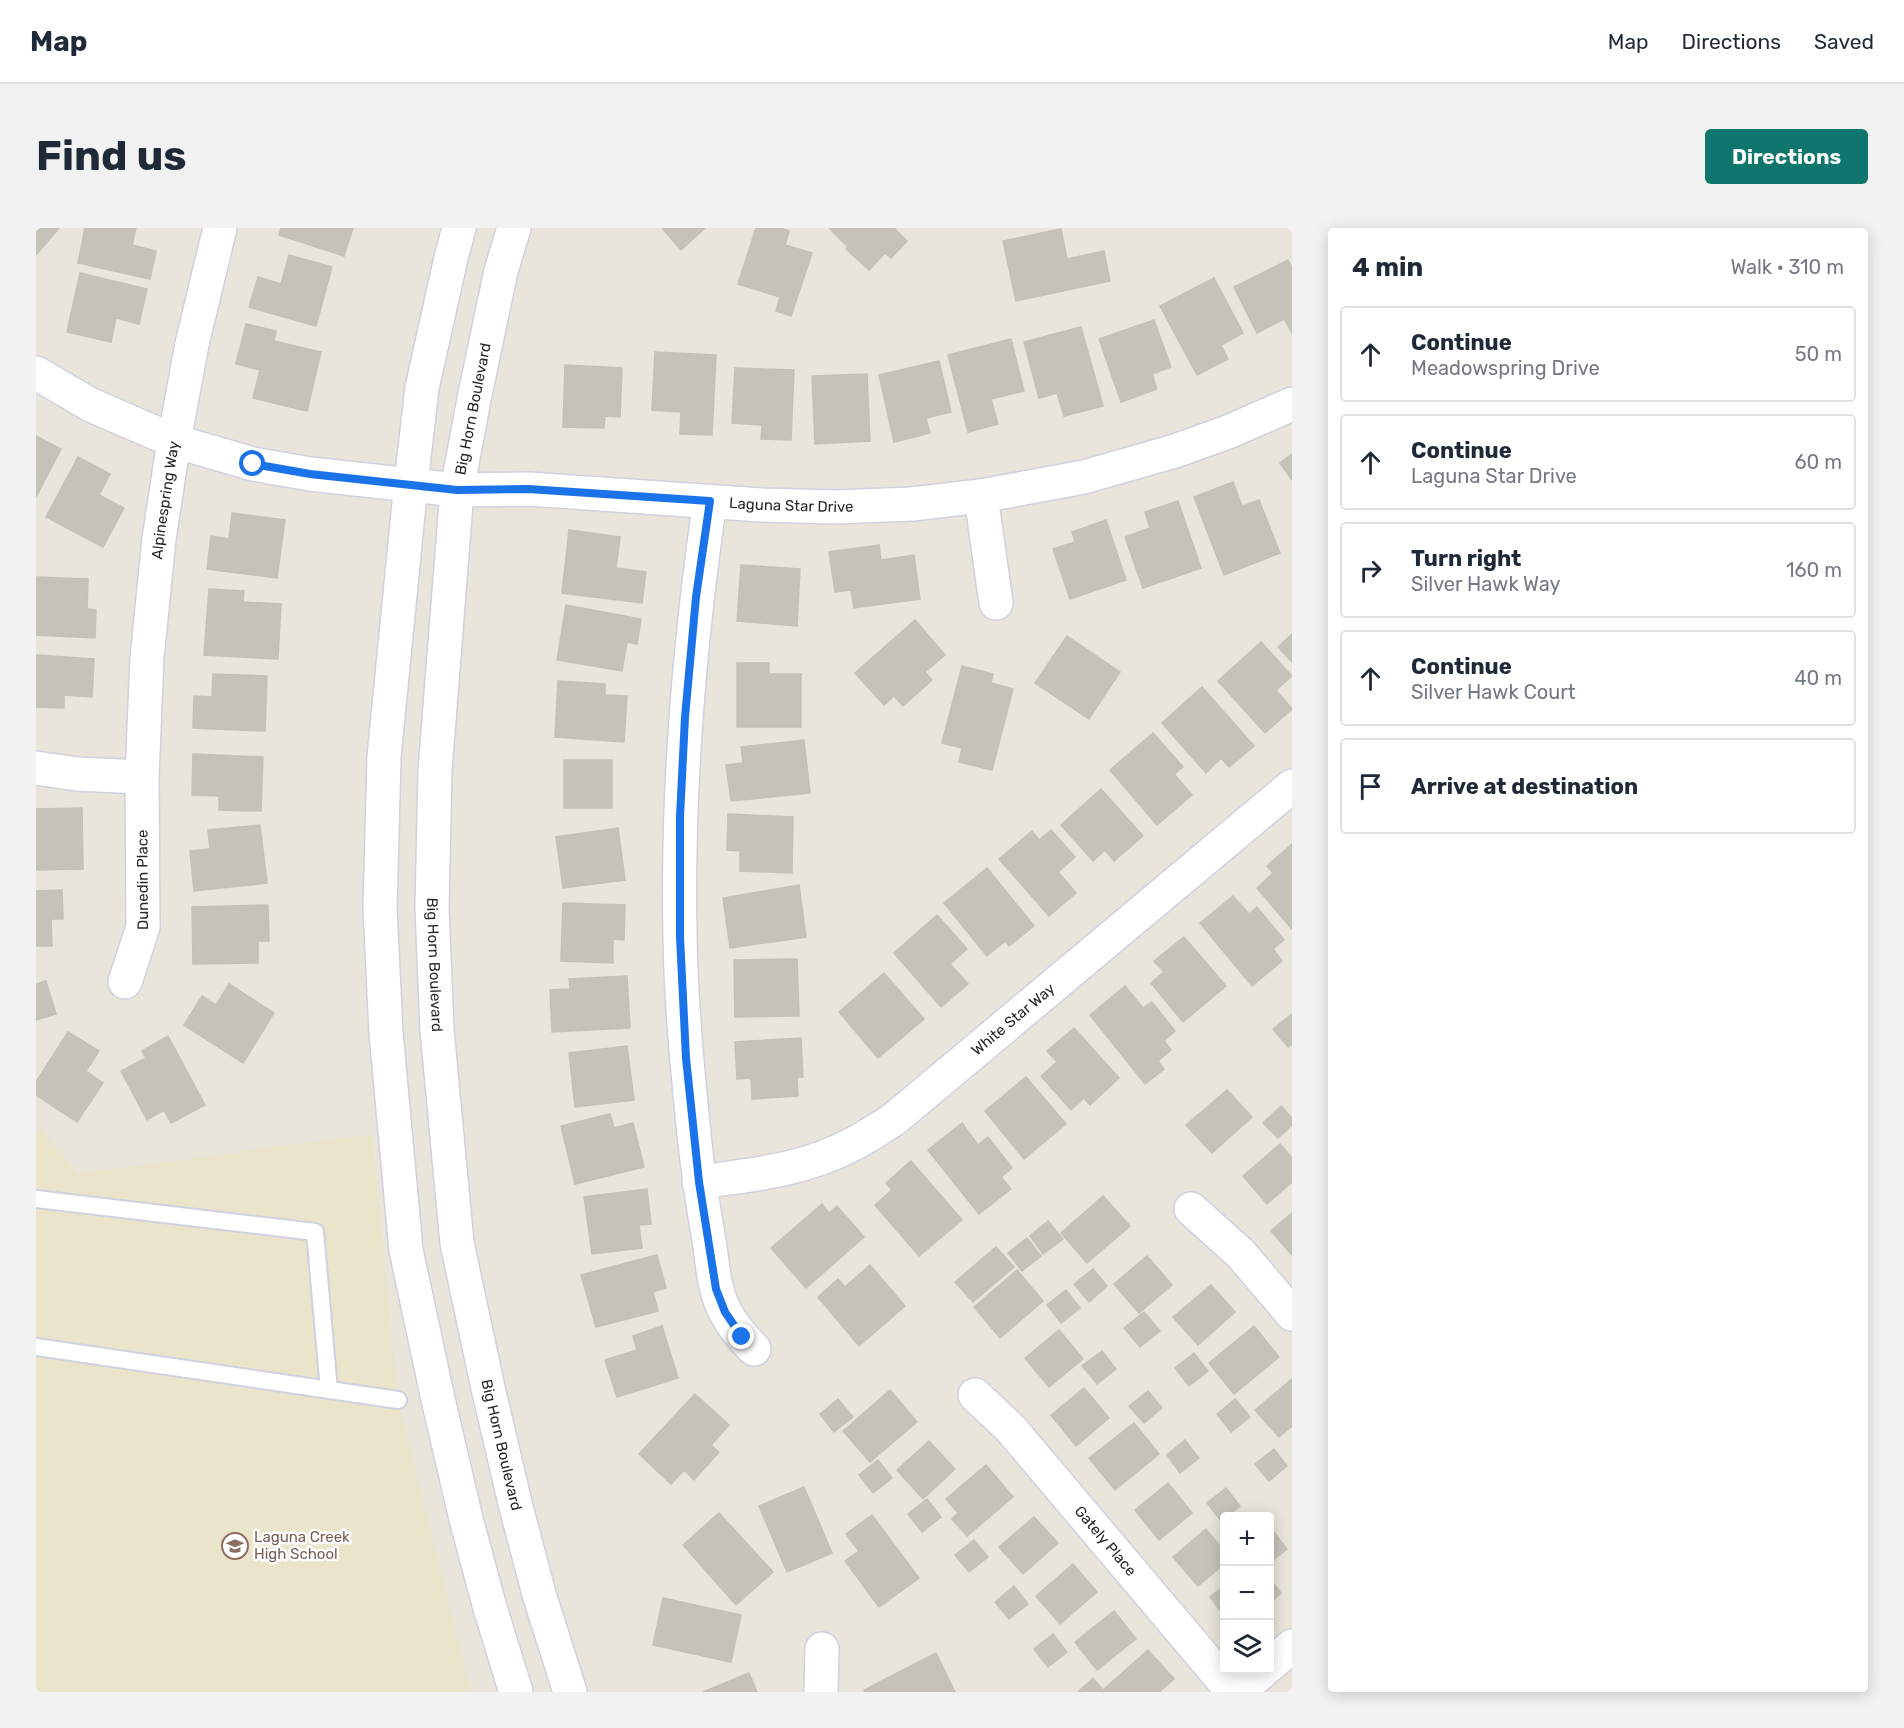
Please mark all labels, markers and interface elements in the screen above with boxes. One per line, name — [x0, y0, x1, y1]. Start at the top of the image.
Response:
text: Map — [30, 25, 87, 58]
text: Map — [1608, 29, 1649, 54]
text: Directions — [1682, 29, 1781, 54]
text: Saved — [1814, 29, 1874, 54]
button: Directions — [1705, 129, 1868, 184]
text: Find us — [36, 131, 187, 181]
text: 4 min — [1352, 252, 1423, 283]
text: Walk · 310 m — [1730, 255, 1844, 279]
text: Continue — [1411, 329, 1512, 356]
icon: ahead — [1354, 338, 1387, 371]
street label: Big Horn Boulevard — [451, 341, 495, 477]
text: 50 m — [1795, 342, 1842, 366]
text: Meadowspring Drive — [1411, 356, 1600, 380]
text: Continue — [1411, 437, 1512, 464]
street label: Alpinespring Way — [148, 440, 183, 560]
icon: ahead — [1354, 446, 1387, 479]
route start — [239, 450, 265, 476]
text: 60 m — [1795, 450, 1842, 474]
text: Laguna Star Drive — [1411, 464, 1577, 488]
street label: Laguna Star Drive — [729, 494, 854, 516]
text: Turn right — [1411, 545, 1521, 572]
icon: right — [1354, 554, 1387, 587]
text: 160 m — [1786, 558, 1842, 582]
text: Silver Hawk Way — [1411, 572, 1561, 596]
text: Continue — [1411, 653, 1512, 680]
icon: ahead — [1354, 662, 1387, 695]
text: 40 m — [1794, 666, 1842, 690]
text: Silver Hawk Court — [1411, 680, 1576, 704]
icon: arrive — [1354, 770, 1387, 803]
text: Arrive at destination — [1411, 773, 1638, 800]
street label: Dunedin Place — [133, 830, 152, 930]
street label: Big Horn Boulevard — [423, 897, 446, 1032]
street label: White Star Way — [968, 979, 1059, 1059]
route end — [728, 1323, 754, 1349]
street label: Big Horn Boulevard — [477, 1378, 526, 1512]
street label: Gately Place — [1071, 1502, 1140, 1580]
map controls — [1220, 1512, 1274, 1674]
button: + — [1220, 1512, 1274, 1566]
place label: Laguna Creek High School — [254, 1528, 350, 1563]
school or university icon: Laguna Creek High School — [220, 1531, 250, 1561]
button: − — [1220, 1566, 1274, 1620]
button: layers — [1220, 1620, 1274, 1674]

